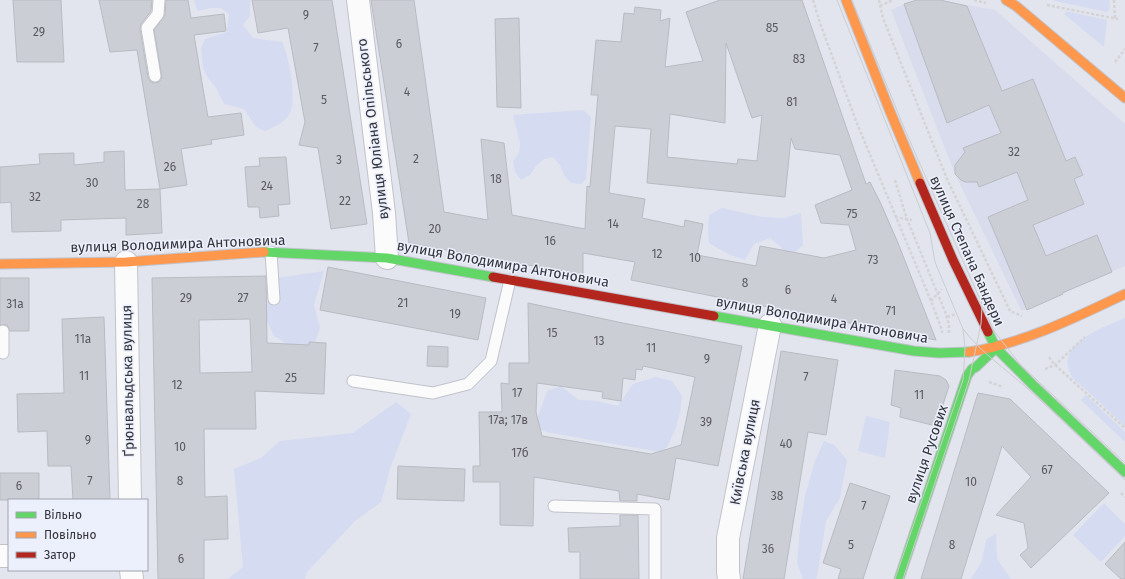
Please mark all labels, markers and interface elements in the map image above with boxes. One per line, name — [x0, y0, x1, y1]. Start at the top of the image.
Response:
house number: 9 — [303, 8, 309, 22]
house number: 85 — [766, 21, 778, 35]
house number: 29 — [33, 25, 45, 39]
street label: вулиця Юліана Опільського — [353, 37, 393, 221]
house number: 6 — [396, 37, 402, 51]
house number: 7 — [313, 41, 319, 55]
house number: 83 — [793, 52, 805, 66]
house number: 4 — [404, 85, 411, 99]
house number: 5 — [321, 93, 327, 107]
house number: 81 — [786, 95, 798, 109]
house number: 32 — [1008, 145, 1020, 159]
house number: 2 — [413, 152, 419, 166]
house number: 3 — [336, 153, 342, 167]
house number: 26 — [164, 160, 176, 174]
house number: 18 — [490, 172, 502, 186]
street label: вулиця Степана Бандери — [926, 173, 1008, 329]
house number: 30 — [86, 176, 99, 190]
house number: 24 — [261, 179, 274, 193]
house number: 32 — [29, 190, 41, 204]
house number: 22 — [339, 194, 351, 208]
house number: 28 — [137, 197, 150, 211]
house number: 75 — [846, 207, 858, 221]
house number: 14 — [607, 217, 619, 231]
house number: 20 — [429, 222, 442, 236]
street label: вулиця Володимира Антоновича — [70, 232, 286, 256]
house number: 16 — [544, 234, 556, 248]
street label: вулиця Володимира Антоновича — [396, 237, 610, 291]
house number: 12 — [651, 247, 663, 261]
house number: 10 — [689, 251, 701, 265]
house number: 73 — [867, 253, 879, 267]
house number: 8 — [742, 276, 749, 290]
house number: 6 — [785, 283, 791, 297]
house number: 29 — [180, 291, 192, 305]
house number: 27 — [237, 291, 249, 305]
house number: 4 — [831, 292, 838, 306]
street label: вулиця Володимира Антоновича — [715, 293, 929, 347]
house number: 21 — [398, 296, 408, 310]
house number: 31а — [6, 297, 24, 311]
house number: 71 — [886, 304, 896, 318]
street label: Ґрюнвальдська вулиця — [118, 305, 138, 457]
house number: 19 — [449, 307, 461, 321]
house number: 15 — [546, 326, 558, 340]
house number: 11а — [75, 332, 91, 346]
house number: 13 — [593, 334, 605, 348]
house number: 11 — [646, 341, 656, 355]
house number: 9 — [704, 352, 710, 366]
house number: 11 — [79, 369, 89, 383]
house number: 7 — [803, 370, 809, 384]
house number: 25 — [285, 371, 297, 385]
house number: 12 — [171, 378, 183, 392]
house number: 17 — [512, 386, 522, 400]
house number: 11 — [914, 388, 924, 402]
street label: Київська вулиця — [726, 398, 764, 506]
street label: вулиця Русових — [902, 402, 952, 506]
house number: 17а; 17в — [488, 413, 528, 427]
house number: 39 — [700, 415, 712, 429]
house number: 9 — [85, 433, 91, 447]
house number: 40 — [779, 437, 793, 451]
house number: 10 — [174, 440, 186, 454]
house number: 17б — [511, 446, 529, 460]
house number: 67 — [1041, 463, 1053, 477]
house number: 7 — [87, 474, 93, 488]
house number: 8 — [177, 474, 184, 488]
house number: 10 — [965, 475, 977, 489]
house number: 6 — [16, 479, 22, 493]
house number: 38 — [771, 489, 784, 503]
legend — [8, 499, 148, 571]
house number: 7 — [861, 499, 867, 513]
text: Вільно — [44, 508, 82, 522]
text: Повільно — [44, 528, 97, 542]
house number: 5 — [848, 538, 854, 552]
house number: 8 — [949, 538, 956, 552]
house number: 36 — [762, 542, 774, 556]
text: Затор — [44, 548, 76, 562]
house number: 6 — [178, 552, 184, 566]

